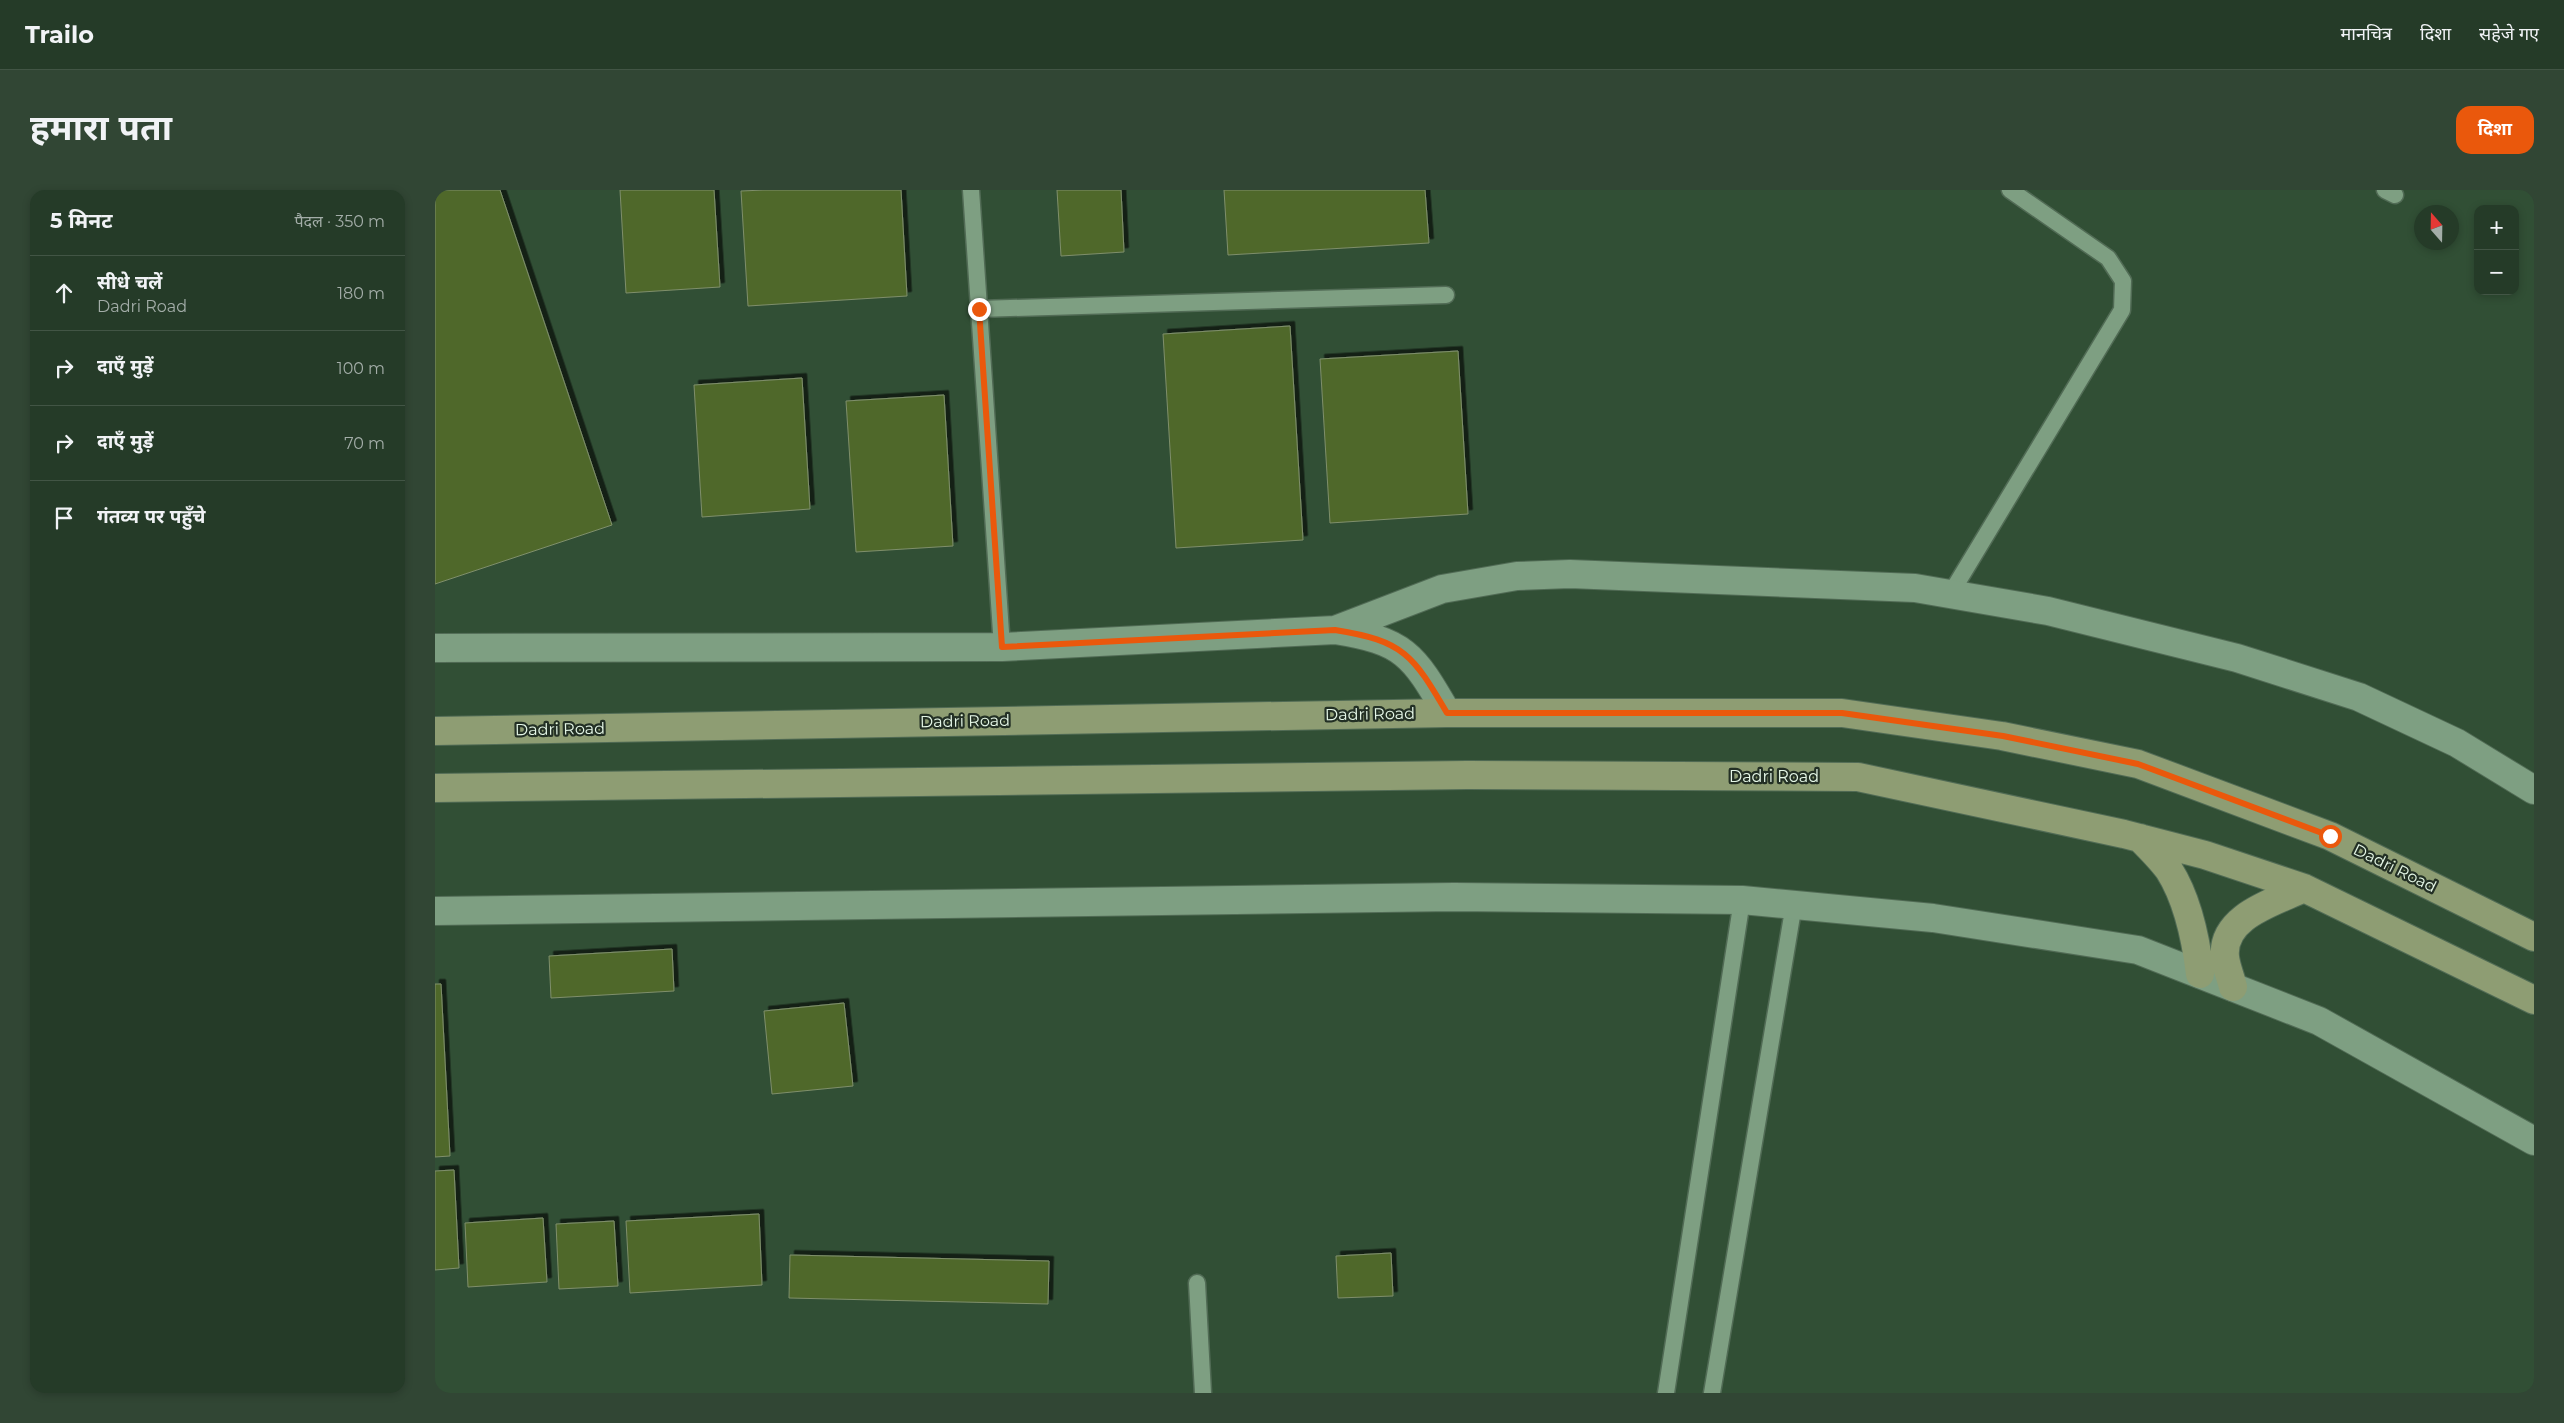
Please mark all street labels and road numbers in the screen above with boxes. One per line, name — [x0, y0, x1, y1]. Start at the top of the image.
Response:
street label: Dadri Road — [1325, 704, 1415, 724]
street label: Dadri Road — [920, 711, 1010, 731]
street label: Dadri Road — [515, 719, 605, 739]
street label: Dadri Road — [1729, 767, 1819, 786]
street label: Dadri Road — [2350, 840, 2440, 896]

